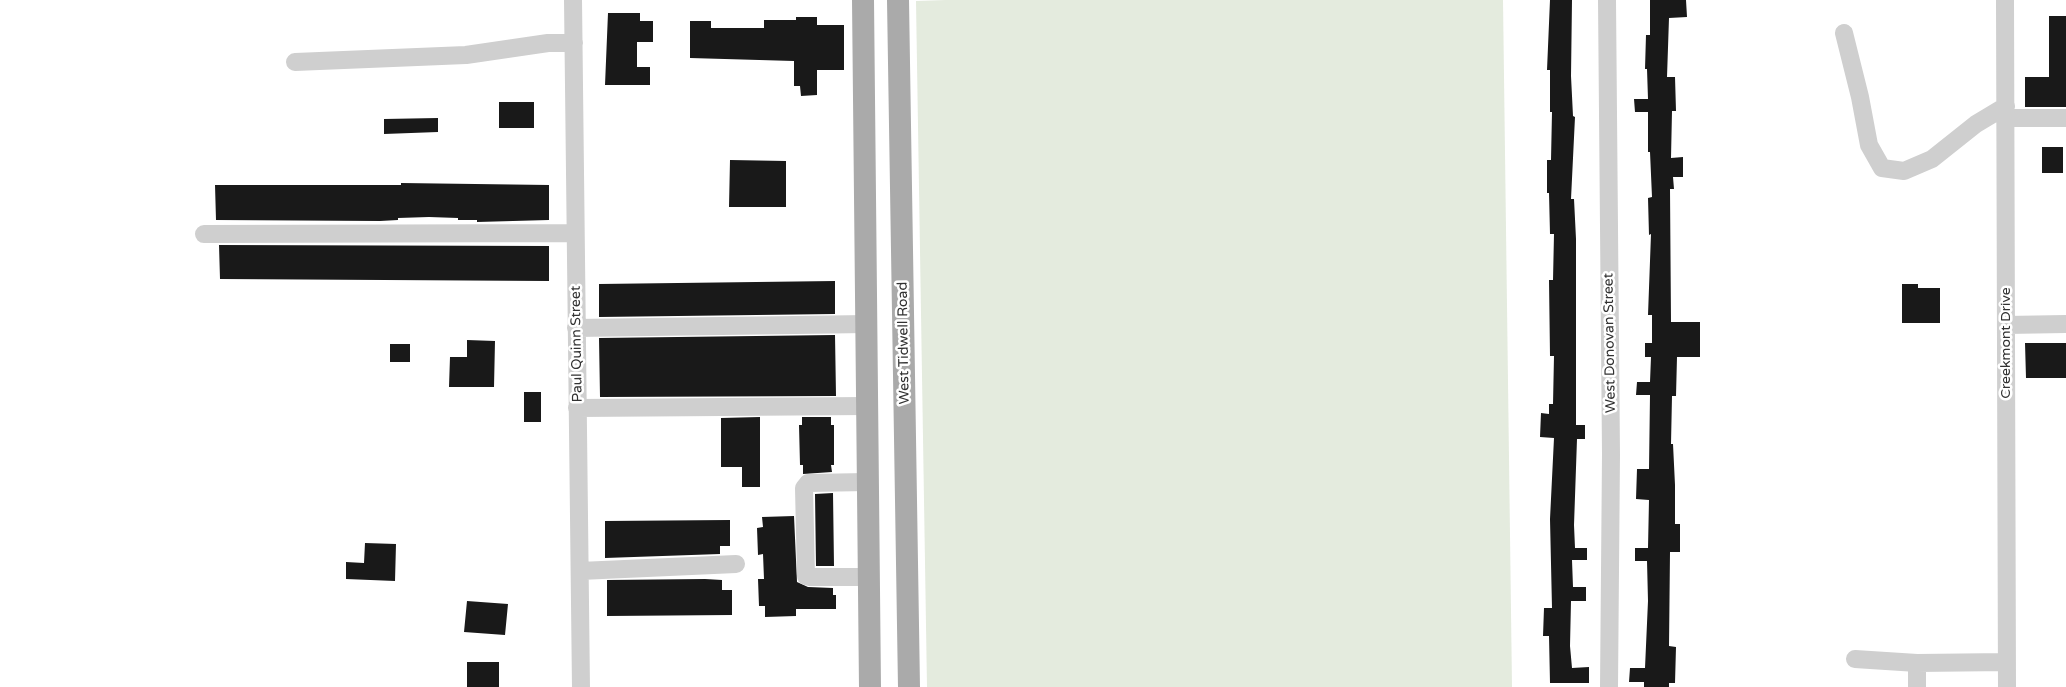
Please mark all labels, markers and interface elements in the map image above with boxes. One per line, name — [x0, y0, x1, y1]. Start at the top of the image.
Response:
street label: West Donovan Street — [1600, 273, 1620, 413]
street label: West Tidwell Road — [895, 282, 913, 404]
street label: Paul Quinn Street — [568, 286, 586, 402]
street label: Creekmont Drive — [1998, 287, 2014, 399]

